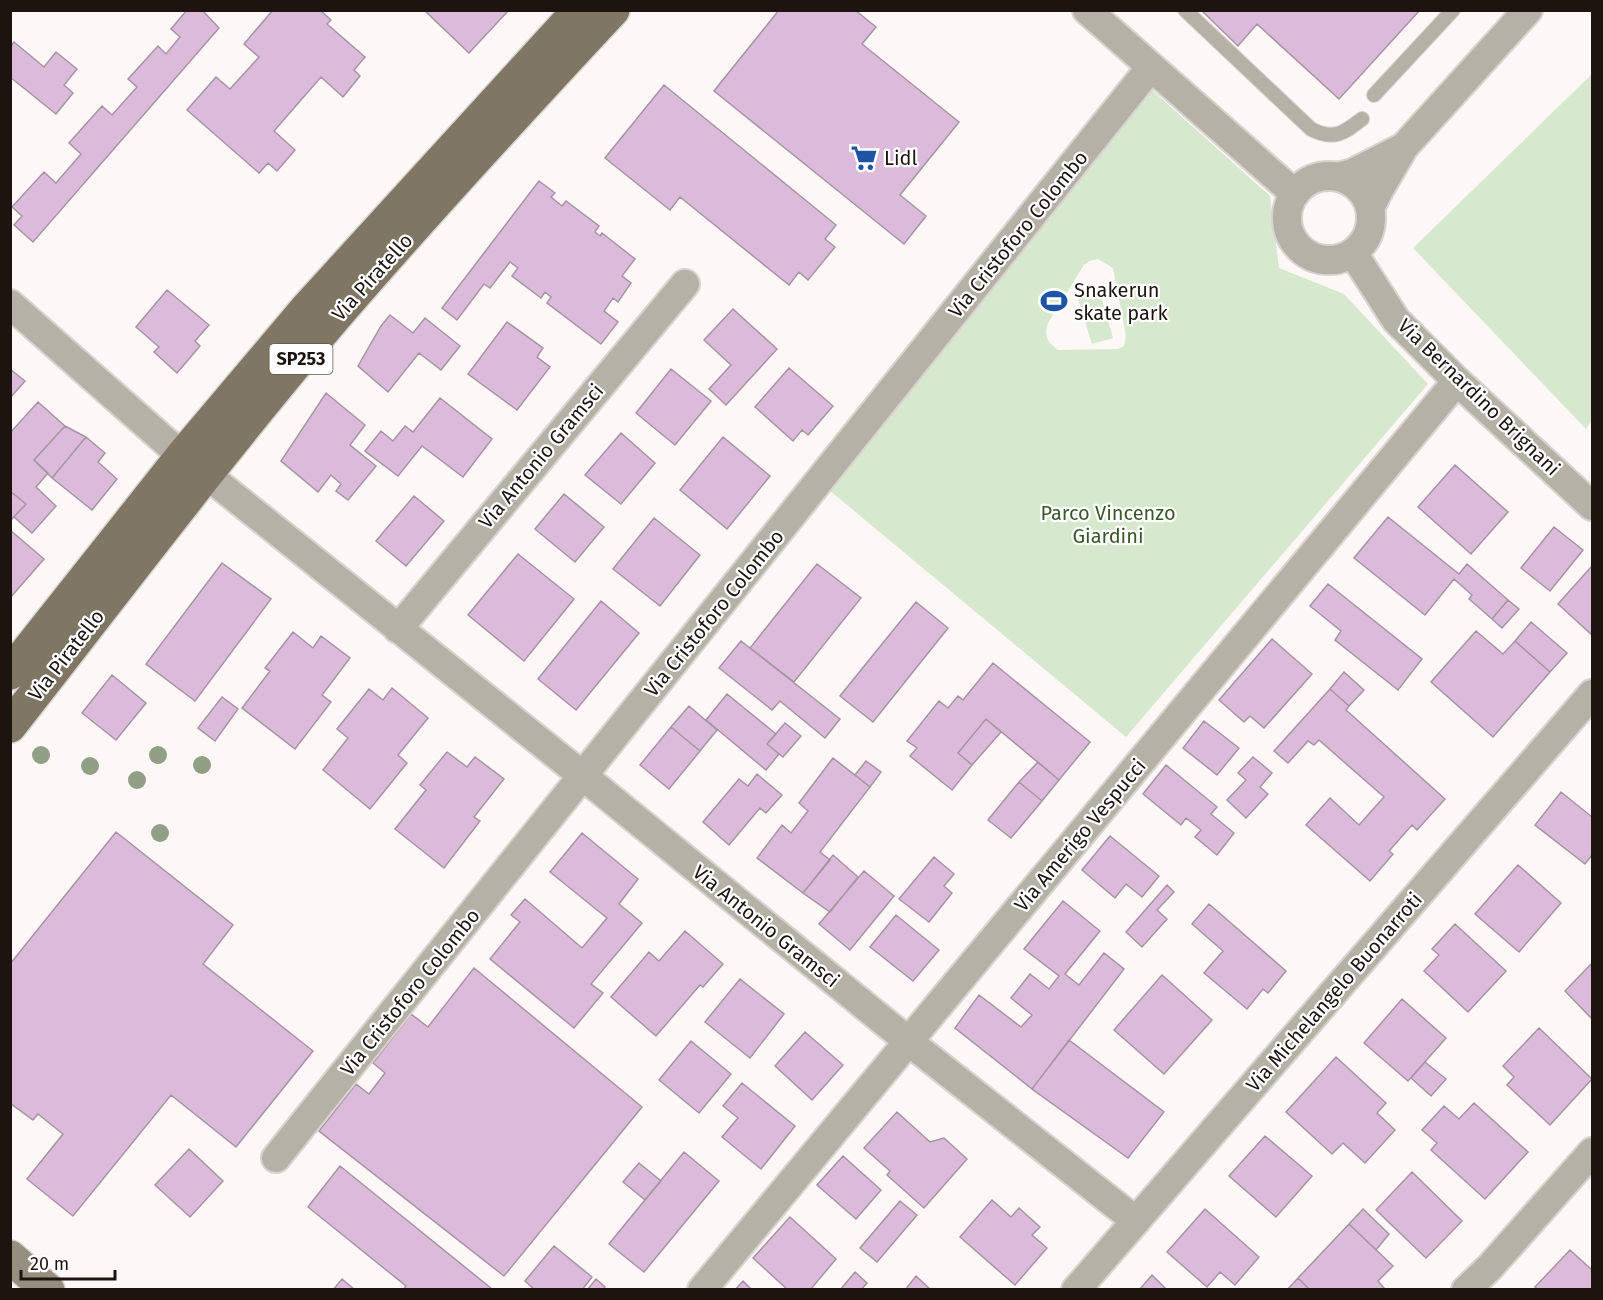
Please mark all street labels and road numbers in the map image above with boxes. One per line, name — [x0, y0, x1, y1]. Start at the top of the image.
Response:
street label: Via Cristoforo Colombo — [943, 146, 1093, 322]
street label: Via Piratello — [327, 228, 417, 326]
street label: Via Bernardino Brignani — [1393, 313, 1565, 481]
road number: SP253 — [270, 344, 332, 374]
street label: Via Antonio Gramsci — [474, 379, 608, 533]
street label: Via Cristoforo Colombo — [639, 525, 789, 701]
street label: Via Piratello — [23, 605, 109, 705]
street label: Via Amerigo Vespucci — [1009, 754, 1151, 916]
street label: Via Antonio Gramsci — [688, 860, 844, 992]
street label: Via Michelangelo Buonarroti — [1241, 888, 1427, 1096]
street label: Via Cristoforo Colombo — [335, 904, 485, 1080]

